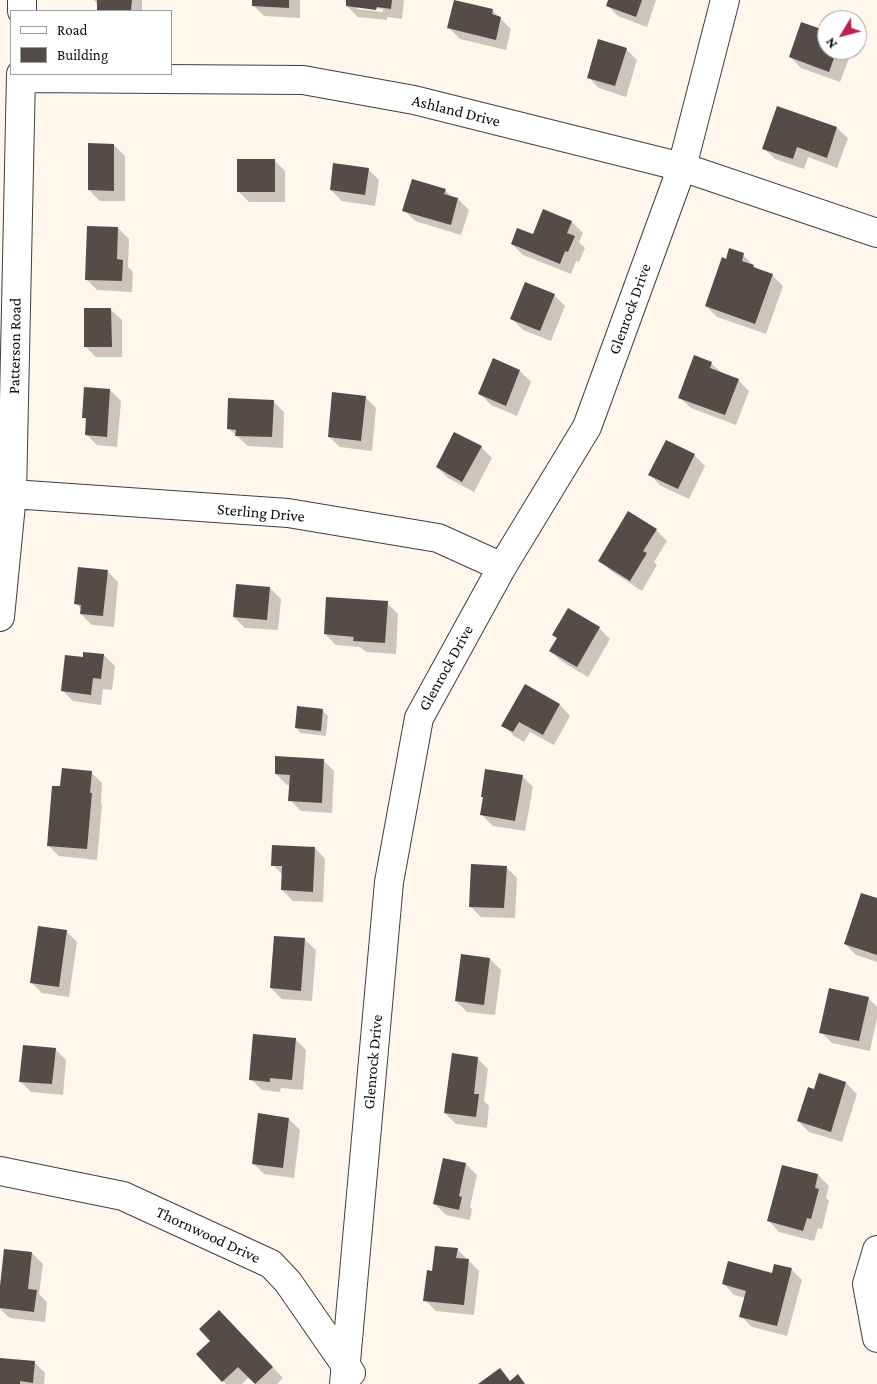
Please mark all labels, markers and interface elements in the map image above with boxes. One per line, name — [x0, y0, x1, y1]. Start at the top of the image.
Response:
legend — [10, 10, 172, 75]
north arrow — [817, 10, 867, 60]
text: Road — [57, 22, 87, 38]
text: N — [822, 35, 840, 52]
text: Building — [57, 47, 108, 63]
street label: Ashland Drive — [410, 91, 502, 131]
street label: Glenrock Drive — [605, 261, 655, 357]
street label: Patterson Road — [5, 298, 25, 394]
street label: Sterling Drive — [216, 500, 306, 526]
street label: Glenrock Drive — [415, 622, 477, 714]
street label: Glenrock Drive — [359, 1014, 387, 1110]
street label: Thornwood Drive — [153, 1202, 263, 1268]

